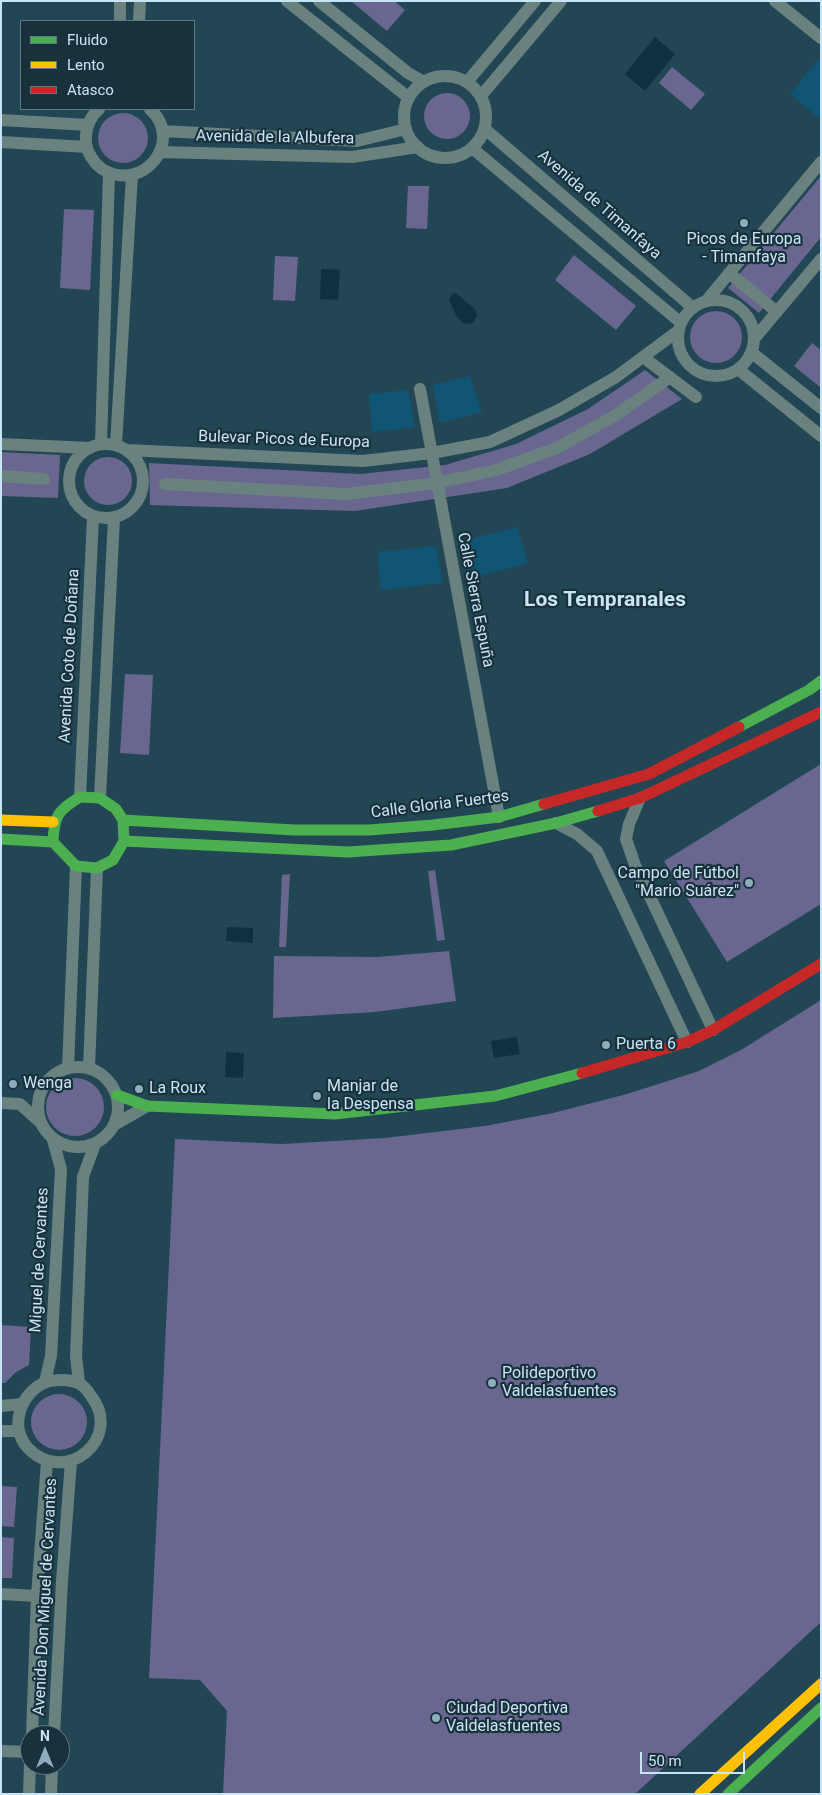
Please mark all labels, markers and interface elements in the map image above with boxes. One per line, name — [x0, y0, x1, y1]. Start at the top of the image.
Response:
legend — [20, 20, 195, 110]
text: Fluido — [67, 31, 108, 49]
text: Lento — [67, 56, 105, 74]
text: Atasco — [67, 81, 114, 99]
street label: Avenida de la Albufera — [196, 127, 354, 149]
street label: Avenida de Timanfaya — [533, 146, 665, 264]
marker: Picos de Europa - Timanfaya — [738, 217, 750, 229]
place label: Picos de Europa - Timanfaya — [686, 230, 802, 268]
street label: Bulevar Picos de Europa — [198, 427, 370, 453]
street label: Calle Sierra Espuña — [452, 531, 498, 669]
street label: Avenida Coto de Doñana — [56, 568, 84, 744]
district label: Los Tempranales — [524, 588, 686, 614]
street label: Calle Gloria Fuertes — [370, 787, 510, 823]
place label: Campo de Fútbol "Mario Suárez" — [618, 864, 739, 902]
marker: Campo de Fútbol "Mario Suárez" — [743, 877, 755, 889]
place label: Puerta 6 — [616, 1035, 676, 1055]
marker: Puerta 6 — [600, 1039, 612, 1051]
place label: Wenga — [23, 1074, 72, 1094]
place label: Manjar de la Despensa — [327, 1077, 414, 1115]
marker: Wenga — [7, 1078, 19, 1090]
place label: La Roux — [149, 1079, 206, 1099]
marker: La Roux — [133, 1083, 145, 1095]
marker: Manjar de la Despensa — [311, 1090, 323, 1102]
street label: Miguel de Cervantes — [27, 1187, 53, 1333]
place label: Polideportivo Valdelasfuentes — [502, 1364, 616, 1402]
marker: Polideportivo Valdelasfuentes — [486, 1377, 498, 1389]
street label: Avenida Don Miguel de Cervantes — [30, 1478, 62, 1716]
place label: Ciudad Deportiva Valdelasfuentes — [446, 1699, 568, 1737]
marker: Ciudad Deportiva Valdelasfuentes — [430, 1712, 442, 1724]
north arrow — [20, 1725, 70, 1775]
text: N — [40, 1728, 50, 1744]
scale bar — [642, 1742, 747, 1774]
text: 50 m — [648, 1752, 682, 1770]

